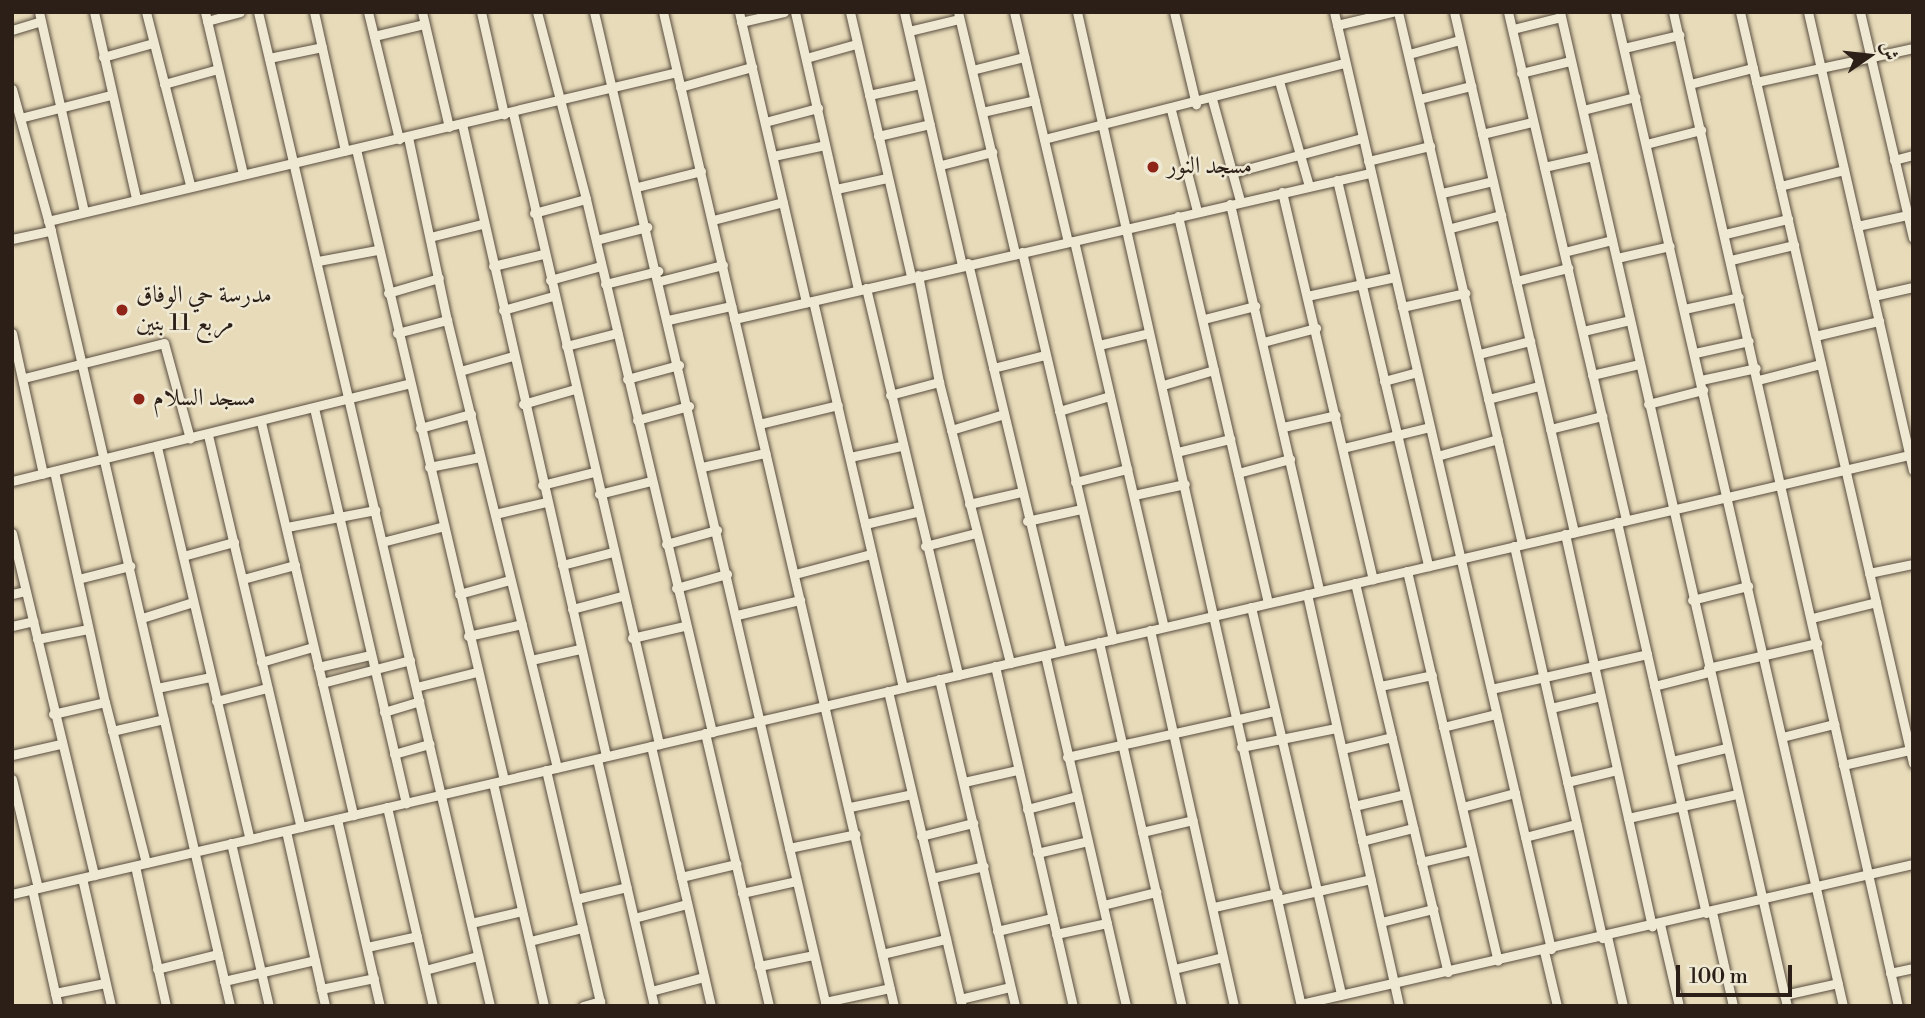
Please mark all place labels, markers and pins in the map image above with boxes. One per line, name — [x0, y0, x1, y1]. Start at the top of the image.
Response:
place label: مسجد النور — [1167, 153, 1252, 181]
marker: مسجد النور — [1145, 159, 1161, 175]
place label: مدرسة حي الوفاق مربع 11 بنين — [136, 282, 272, 338]
marker: مدرسة حي الوفاق مربع 11 بنين — [114, 302, 130, 318]
place label: مسجد السلام — [153, 385, 256, 413]
marker: مسجد السلام — [131, 391, 147, 407]

